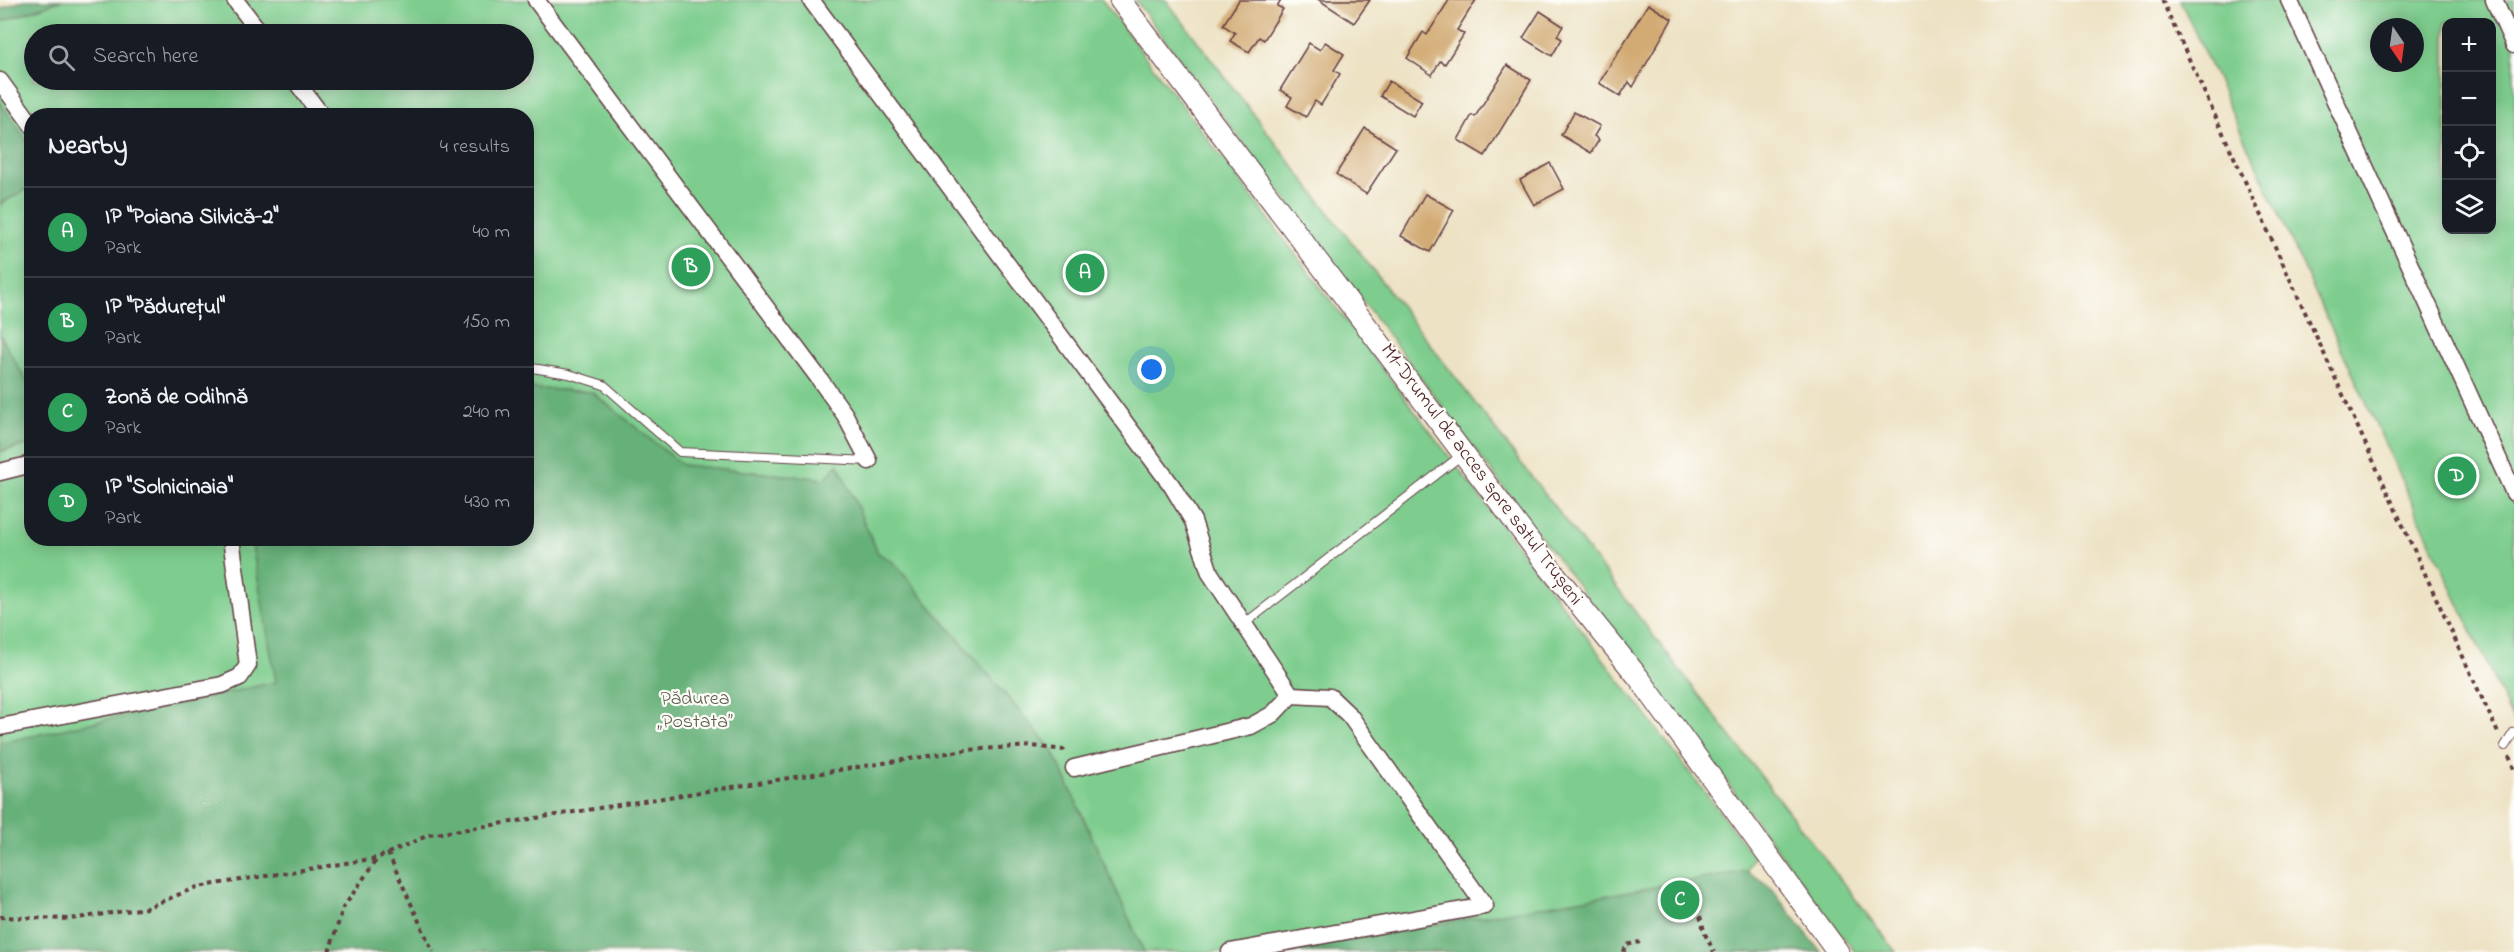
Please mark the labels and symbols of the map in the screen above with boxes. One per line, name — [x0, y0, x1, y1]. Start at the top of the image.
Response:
north arrow — [2370, 18, 2424, 72]
pin: B — [672, 244, 710, 290]
pin: A — [1066, 250, 1104, 296]
street label: M1-Drumul de acces spre satul Trușeni — [1373, 338, 1589, 612]
your location — [1137, 355, 1166, 384]
pin: D — [2438, 454, 2476, 498]
park label: Pădurea „Postata” — [657, 685, 733, 737]
pin: C — [1660, 878, 1700, 922]

